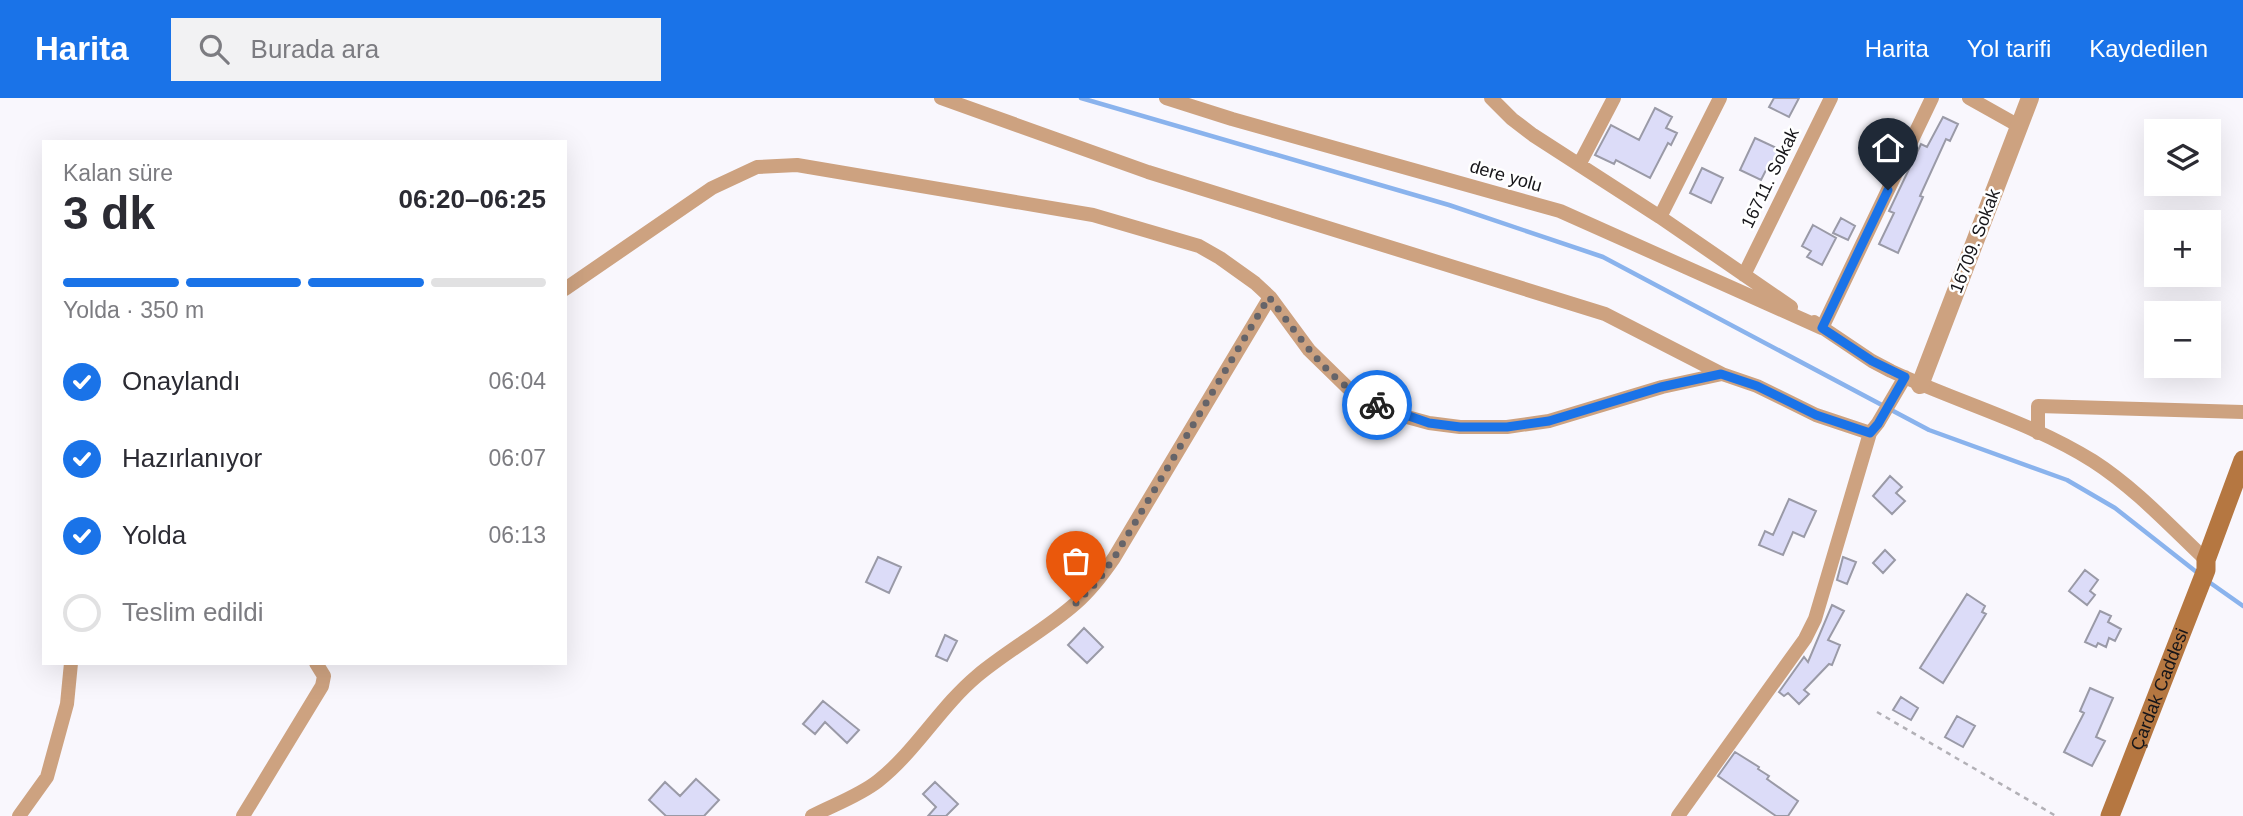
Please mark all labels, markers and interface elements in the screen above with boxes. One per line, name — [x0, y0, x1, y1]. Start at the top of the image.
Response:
search box — [171, 18, 661, 81]
text: Harita — [35, 30, 129, 67]
icon: search — [195, 30, 233, 68]
text: Burada ara — [251, 34, 379, 64]
text: Harita — [1865, 35, 1929, 62]
text: Yol tarifi — [1967, 35, 2051, 62]
text: Kaydedilen — [2089, 35, 2208, 62]
pin — [1858, 118, 1918, 190]
map controls — [2144, 119, 2221, 378]
button: layers — [2144, 119, 2221, 196]
street label: 16711. Sokak — [1737, 124, 1803, 231]
icon: home — [1869, 129, 1907, 167]
street label: dere yolu — [1468, 156, 1544, 196]
text: Kalan süre — [63, 160, 173, 186]
text: 06:20–06:25 — [399, 184, 546, 214]
street label: 16709. Sokak — [1946, 185, 2004, 296]
text: 3 dk — [63, 187, 155, 239]
button: + — [2144, 210, 2221, 287]
text: Yolda · 350 m — [63, 297, 204, 323]
button: − — [2144, 301, 2221, 378]
icon: check — [63, 363, 101, 401]
text: Onaylandı — [122, 366, 241, 396]
text: 06:04 — [488, 368, 546, 394]
courier — [1342, 370, 1412, 440]
icon: bike — [1358, 386, 1396, 424]
icon: check — [63, 440, 101, 478]
text: Hazırlanıyor — [122, 443, 262, 473]
text: 06:07 — [488, 445, 546, 471]
icon: check — [63, 517, 101, 555]
text: Yolda — [122, 520, 186, 550]
text: 06:13 — [488, 522, 546, 548]
pin — [1046, 531, 1106, 603]
icon: bag — [1057, 542, 1095, 580]
text: Teslim edildi — [122, 597, 264, 627]
street label: Çardak Caddesi — [2127, 626, 2192, 753]

